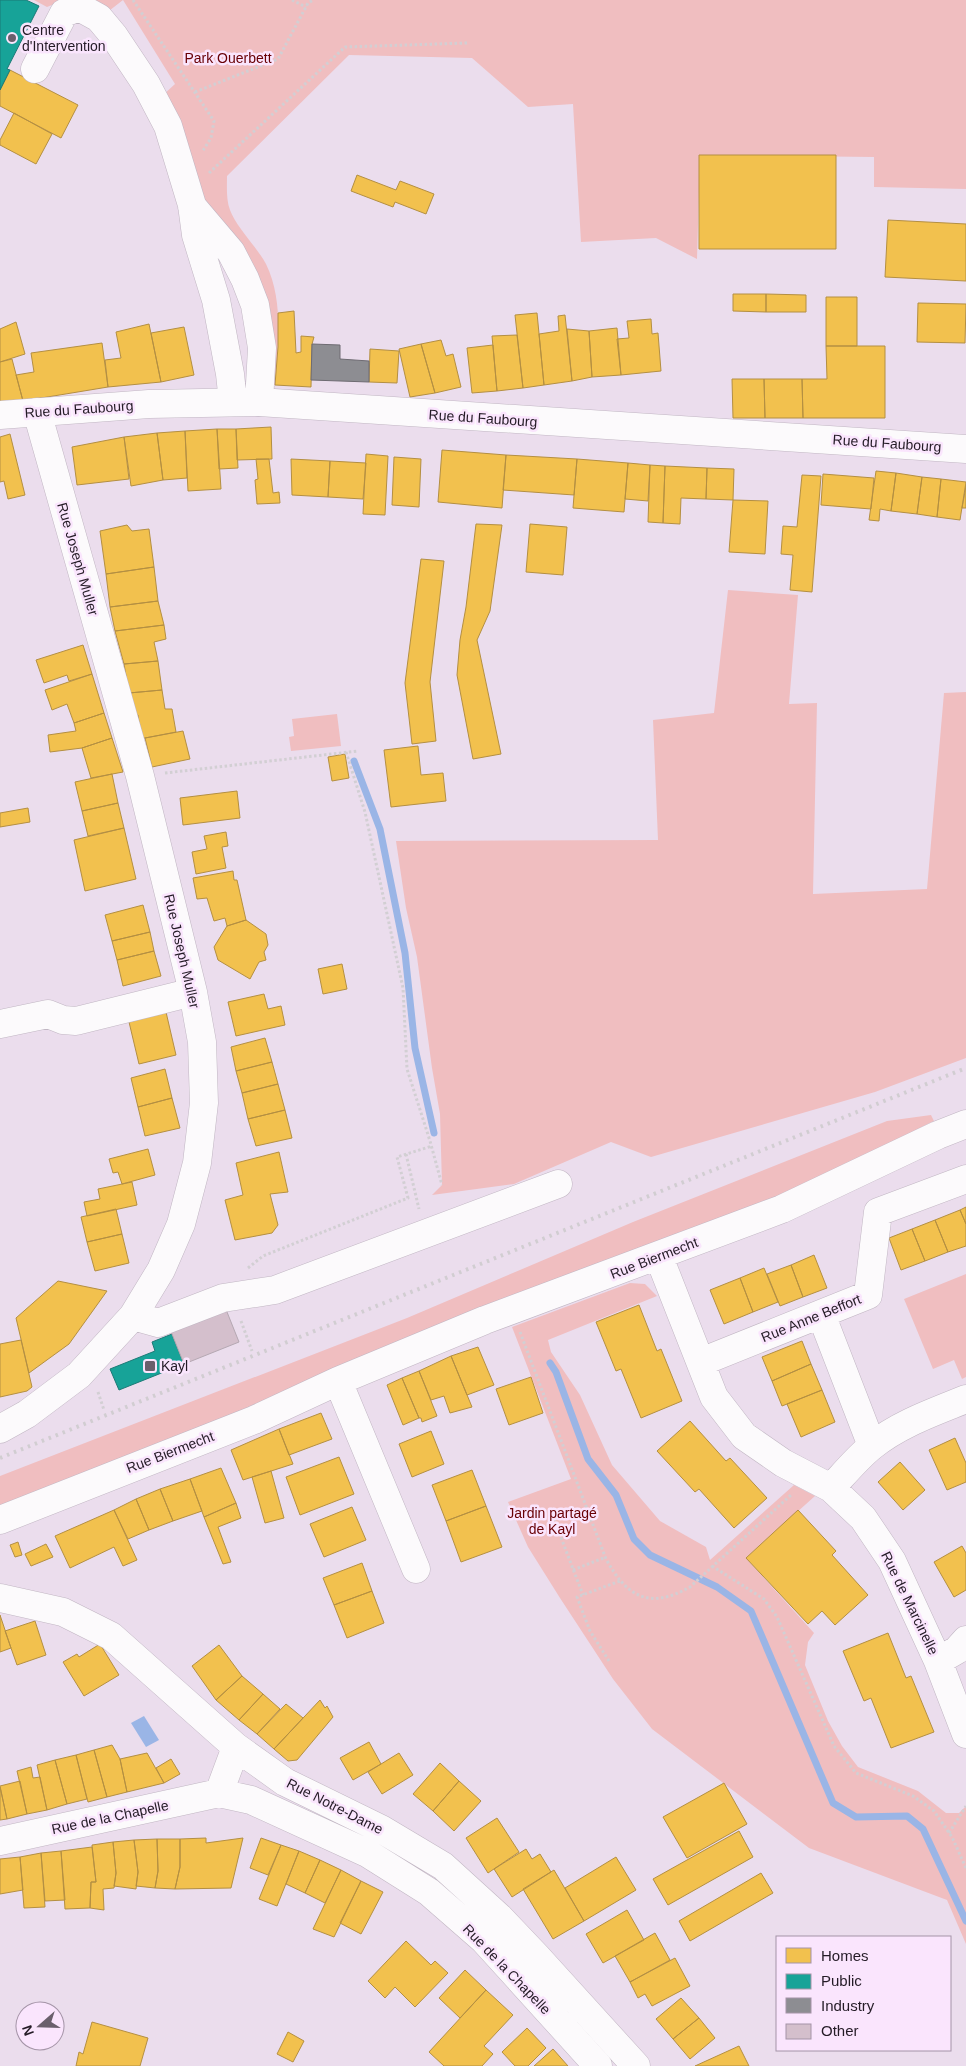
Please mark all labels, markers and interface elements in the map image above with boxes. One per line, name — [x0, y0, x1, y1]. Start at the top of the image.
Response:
place label: Centre d'Intervention — [22, 22, 106, 54]
marker: Centre d'Intervention — [6, 32, 18, 44]
park label: Park Ouerbett — [184, 50, 272, 66]
street label: Rue du Faubourg — [24, 397, 134, 421]
street label: Rue du Faubourg — [428, 406, 538, 430]
street label: Rue du Faubourg — [832, 431, 942, 455]
street label: Rue Joseph Muller — [54, 501, 102, 618]
street label: Rue Joseph Muller — [161, 892, 203, 1010]
street label: Rue Biermecht — [608, 1234, 700, 1282]
street label: Rue Anne Beffort — [759, 1291, 863, 1345]
place label: Kayl — [161, 1358, 188, 1374]
marker: Kayl — [143, 1359, 157, 1373]
street label: Rue Biermecht — [124, 1428, 216, 1476]
park label: Jardin partagé de Kayl — [507, 1505, 597, 1537]
street label: Rue de Marcinelle — [878, 1549, 942, 1657]
street label: Rue Notre-Dame — [284, 1775, 386, 1837]
street label: Rue de la Chapelle — [50, 1797, 170, 1837]
street label: Rue de la Chapelle — [460, 1921, 554, 2018]
legend — [776, 1936, 951, 2051]
text: Homes — [821, 1947, 869, 1964]
text: Public — [821, 1972, 862, 1989]
text: Industry — [821, 1997, 875, 2014]
north arrow — [15, 2001, 65, 2051]
text: Other — [821, 2022, 859, 2039]
text: N — [19, 2023, 37, 2038]

